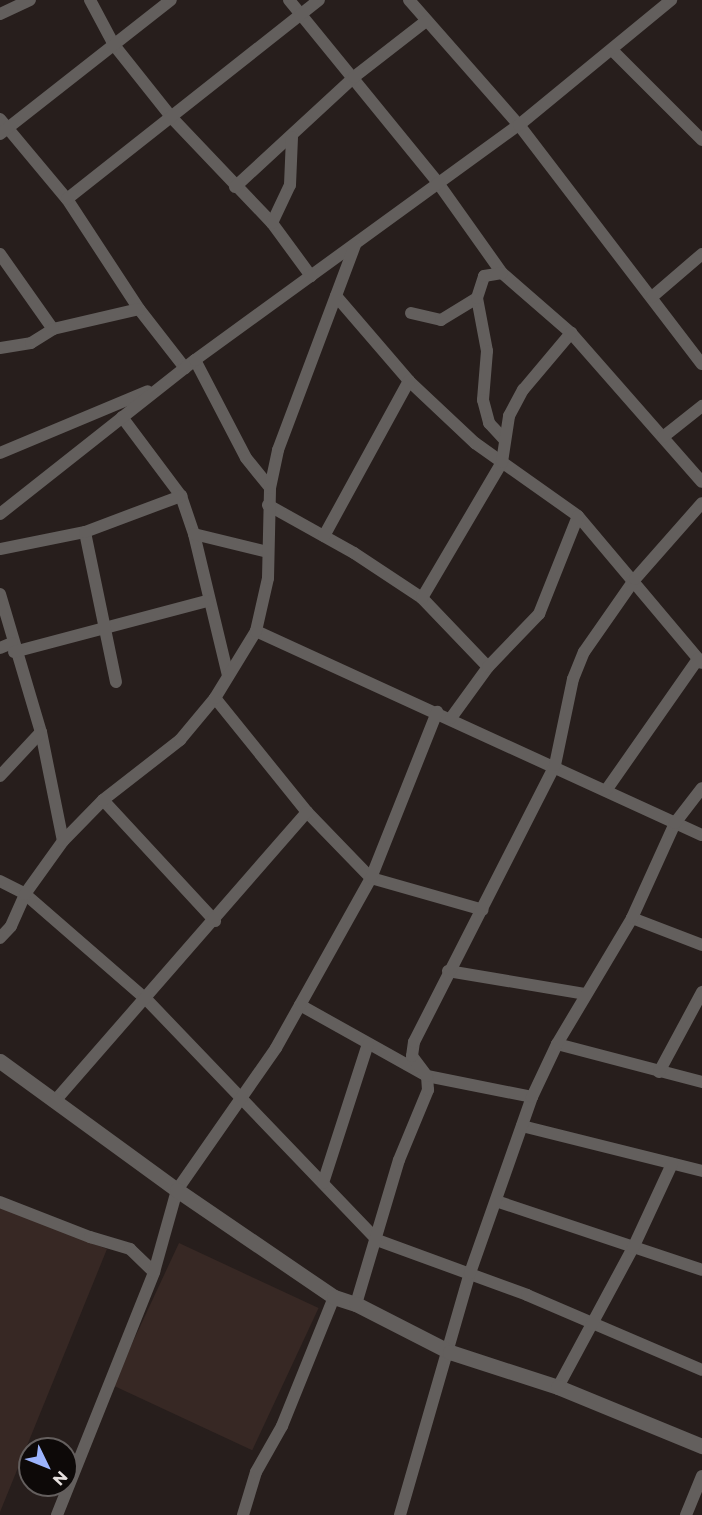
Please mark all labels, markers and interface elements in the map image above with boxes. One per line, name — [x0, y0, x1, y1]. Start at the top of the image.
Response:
north arrow — [18, 1437, 78, 1497]
text: N — [49, 1467, 71, 1489]

